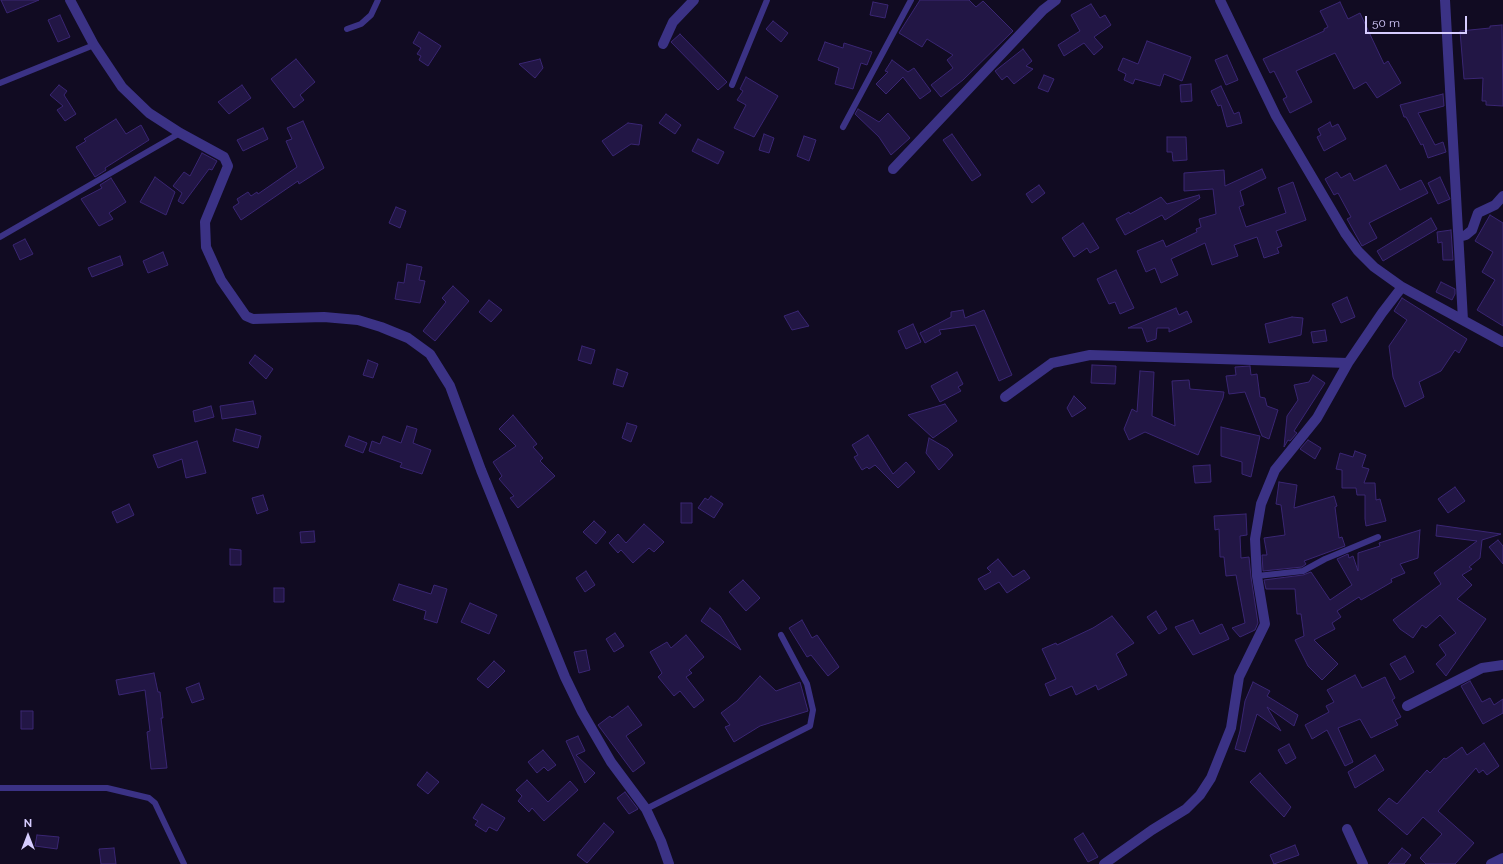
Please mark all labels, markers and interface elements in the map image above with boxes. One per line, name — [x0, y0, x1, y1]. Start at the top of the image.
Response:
scale bar — [1367, 8, 1469, 34]
text: 50 m — [1372, 16, 1400, 30]
north arrow — [8, 816, 48, 856]
text: N — [24, 817, 32, 830]

